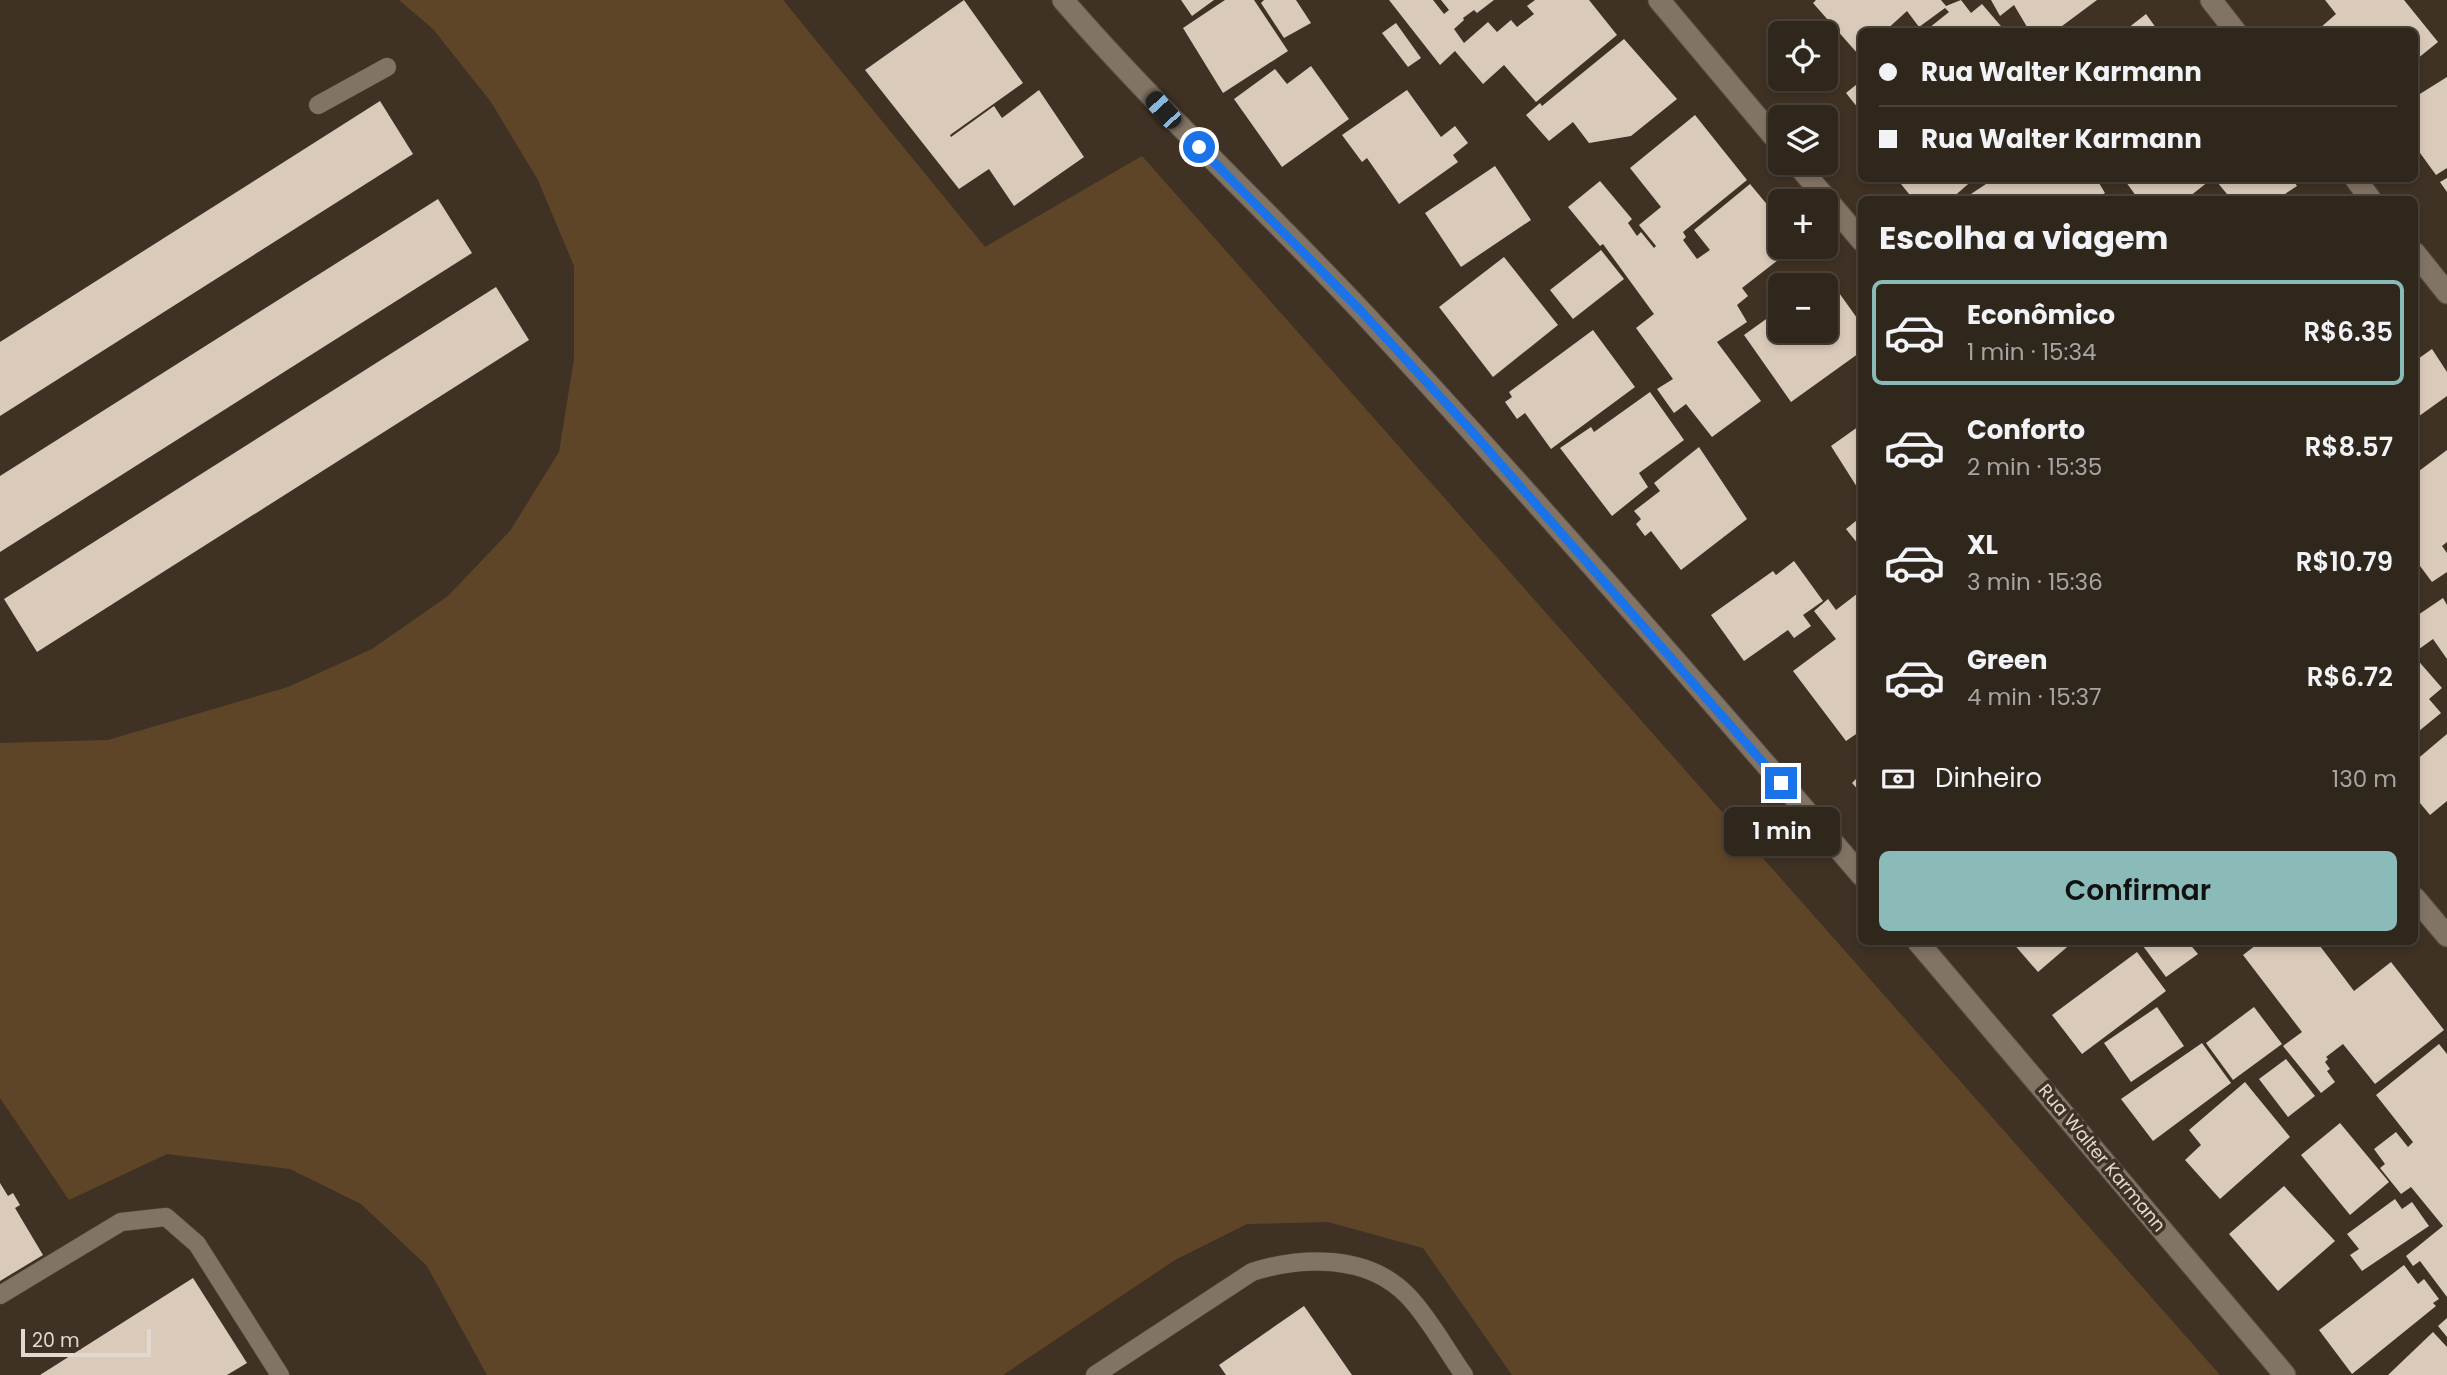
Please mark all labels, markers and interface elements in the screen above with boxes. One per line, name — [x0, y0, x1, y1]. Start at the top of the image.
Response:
map controls — [1768, 21, 1838, 343]
button: locate — [1768, 21, 1838, 91]
text: Rua Walter Karmann — [1921, 54, 2202, 90]
car — [1142, 87, 1185, 133]
button: layers — [1768, 105, 1838, 175]
text: Rua Walter Karmann — [1921, 121, 2202, 157]
route start — [1183, 131, 1215, 163]
button: + — [1768, 189, 1838, 259]
text: Escolha a viagem — [1879, 215, 2168, 260]
button: − — [1768, 273, 1838, 343]
text: Econômico — [1967, 297, 2115, 333]
icon: car — [1883, 301, 1946, 364]
text: R$6.35 — [2304, 314, 2393, 350]
text: 1 min · 15:34 — [1967, 336, 2096, 368]
text: Conforto — [1967, 412, 2085, 448]
icon: car — [1883, 416, 1946, 479]
text: R$8.57 — [2305, 429, 2393, 465]
text: 2 min · 15:35 — [1967, 451, 2102, 483]
text: XL — [1967, 527, 1998, 563]
icon: car — [1883, 531, 1946, 594]
text: R$10.79 — [2296, 544, 2393, 580]
text: 3 min · 15:36 — [1967, 566, 2103, 598]
text: Green — [1967, 642, 2048, 678]
icon: car — [1883, 646, 1946, 709]
text: R$6.72 — [2307, 659, 2393, 695]
text: 4 min · 15:37 — [1967, 681, 2102, 713]
icon: cash — [1879, 760, 1917, 798]
text: Dinheiro — [1935, 760, 2042, 796]
text: 130 m — [2332, 763, 2397, 795]
route end — [1765, 767, 1797, 799]
callout: 1 min — [1723, 808, 1839, 856]
text: 1 min — [1752, 815, 1812, 847]
button: Confirmar — [1879, 851, 2397, 931]
street label: Rua Walter Karmann — [2033, 1078, 2172, 1237]
scale bar — [21, 1326, 150, 1358]
text: 20 m — [32, 1327, 80, 1354]

